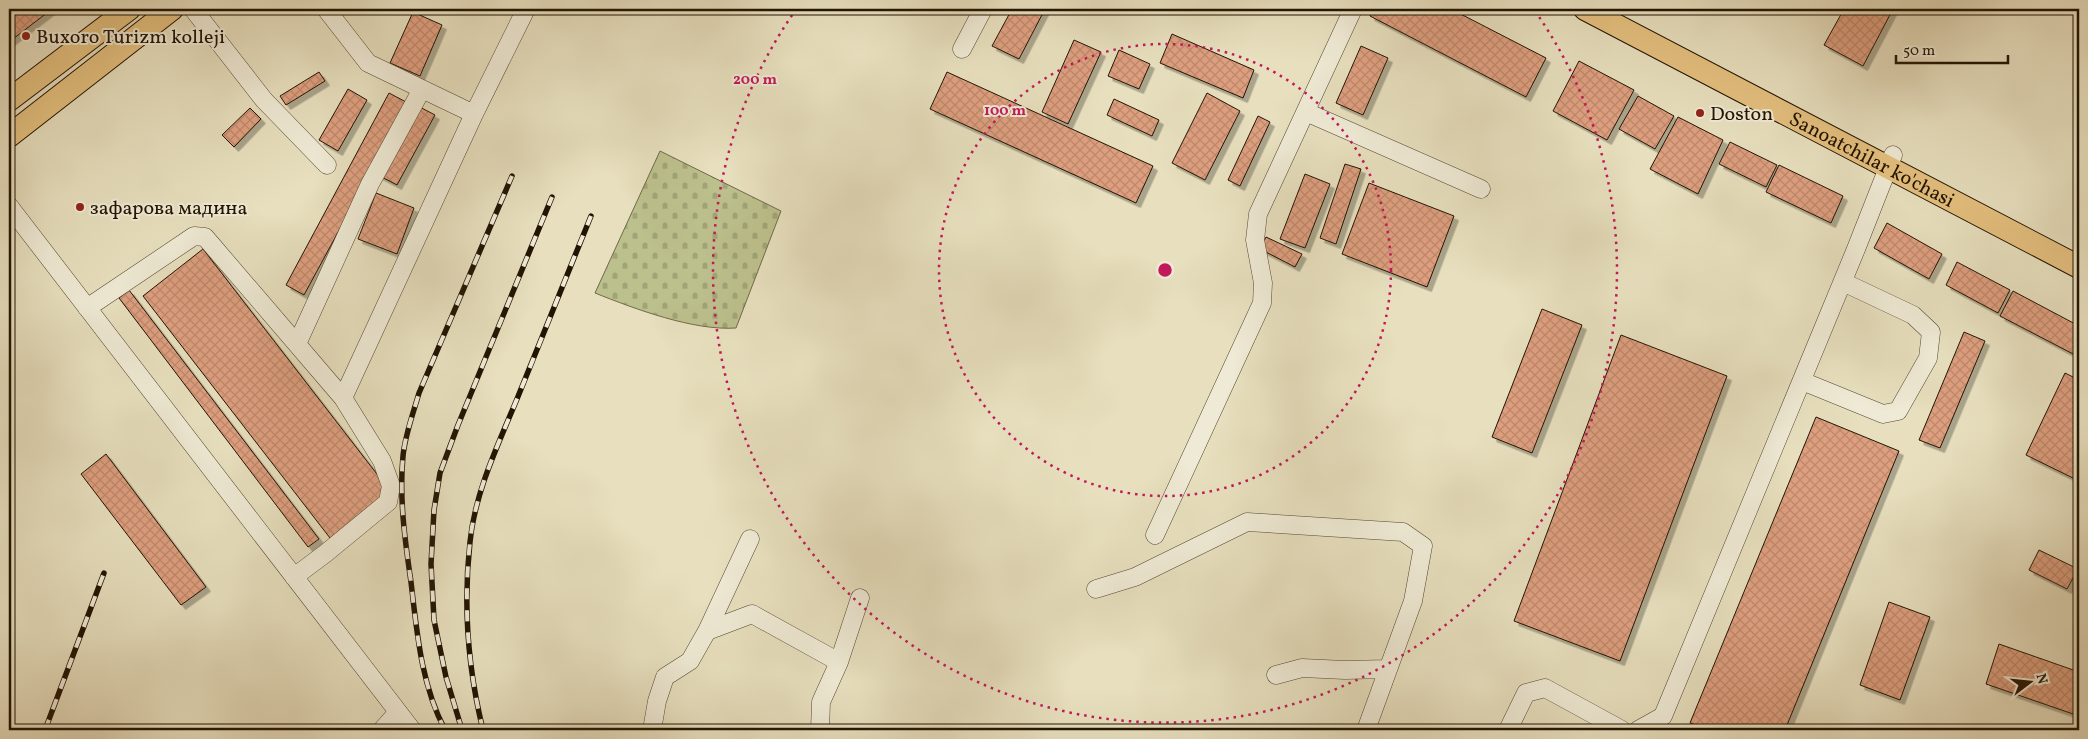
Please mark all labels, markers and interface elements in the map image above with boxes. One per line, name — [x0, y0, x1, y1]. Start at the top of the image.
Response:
place label: Buxoro Turizm kolleji — [36, 24, 225, 52]
marker: Buxoro Turizm kolleji — [20, 30, 32, 42]
scale bar — [1896, 32, 2008, 64]
text: 50 m — [1903, 41, 1935, 62]
text: 200 m — [733, 70, 777, 91]
text: 100 m — [984, 101, 1027, 122]
place label: Doston — [1710, 101, 1773, 129]
street label: Sanoatchilar ko'chasi — [1784, 106, 1959, 216]
marker: Doston — [1694, 107, 1706, 119]
place label: зафарова мадина — [90, 195, 248, 223]
marker: зафарова мадина — [74, 201, 86, 213]
centre of rings — [1156, 261, 1174, 279]
north arrow — [2006, 656, 2056, 706]
text: N — [2031, 671, 2052, 686]

